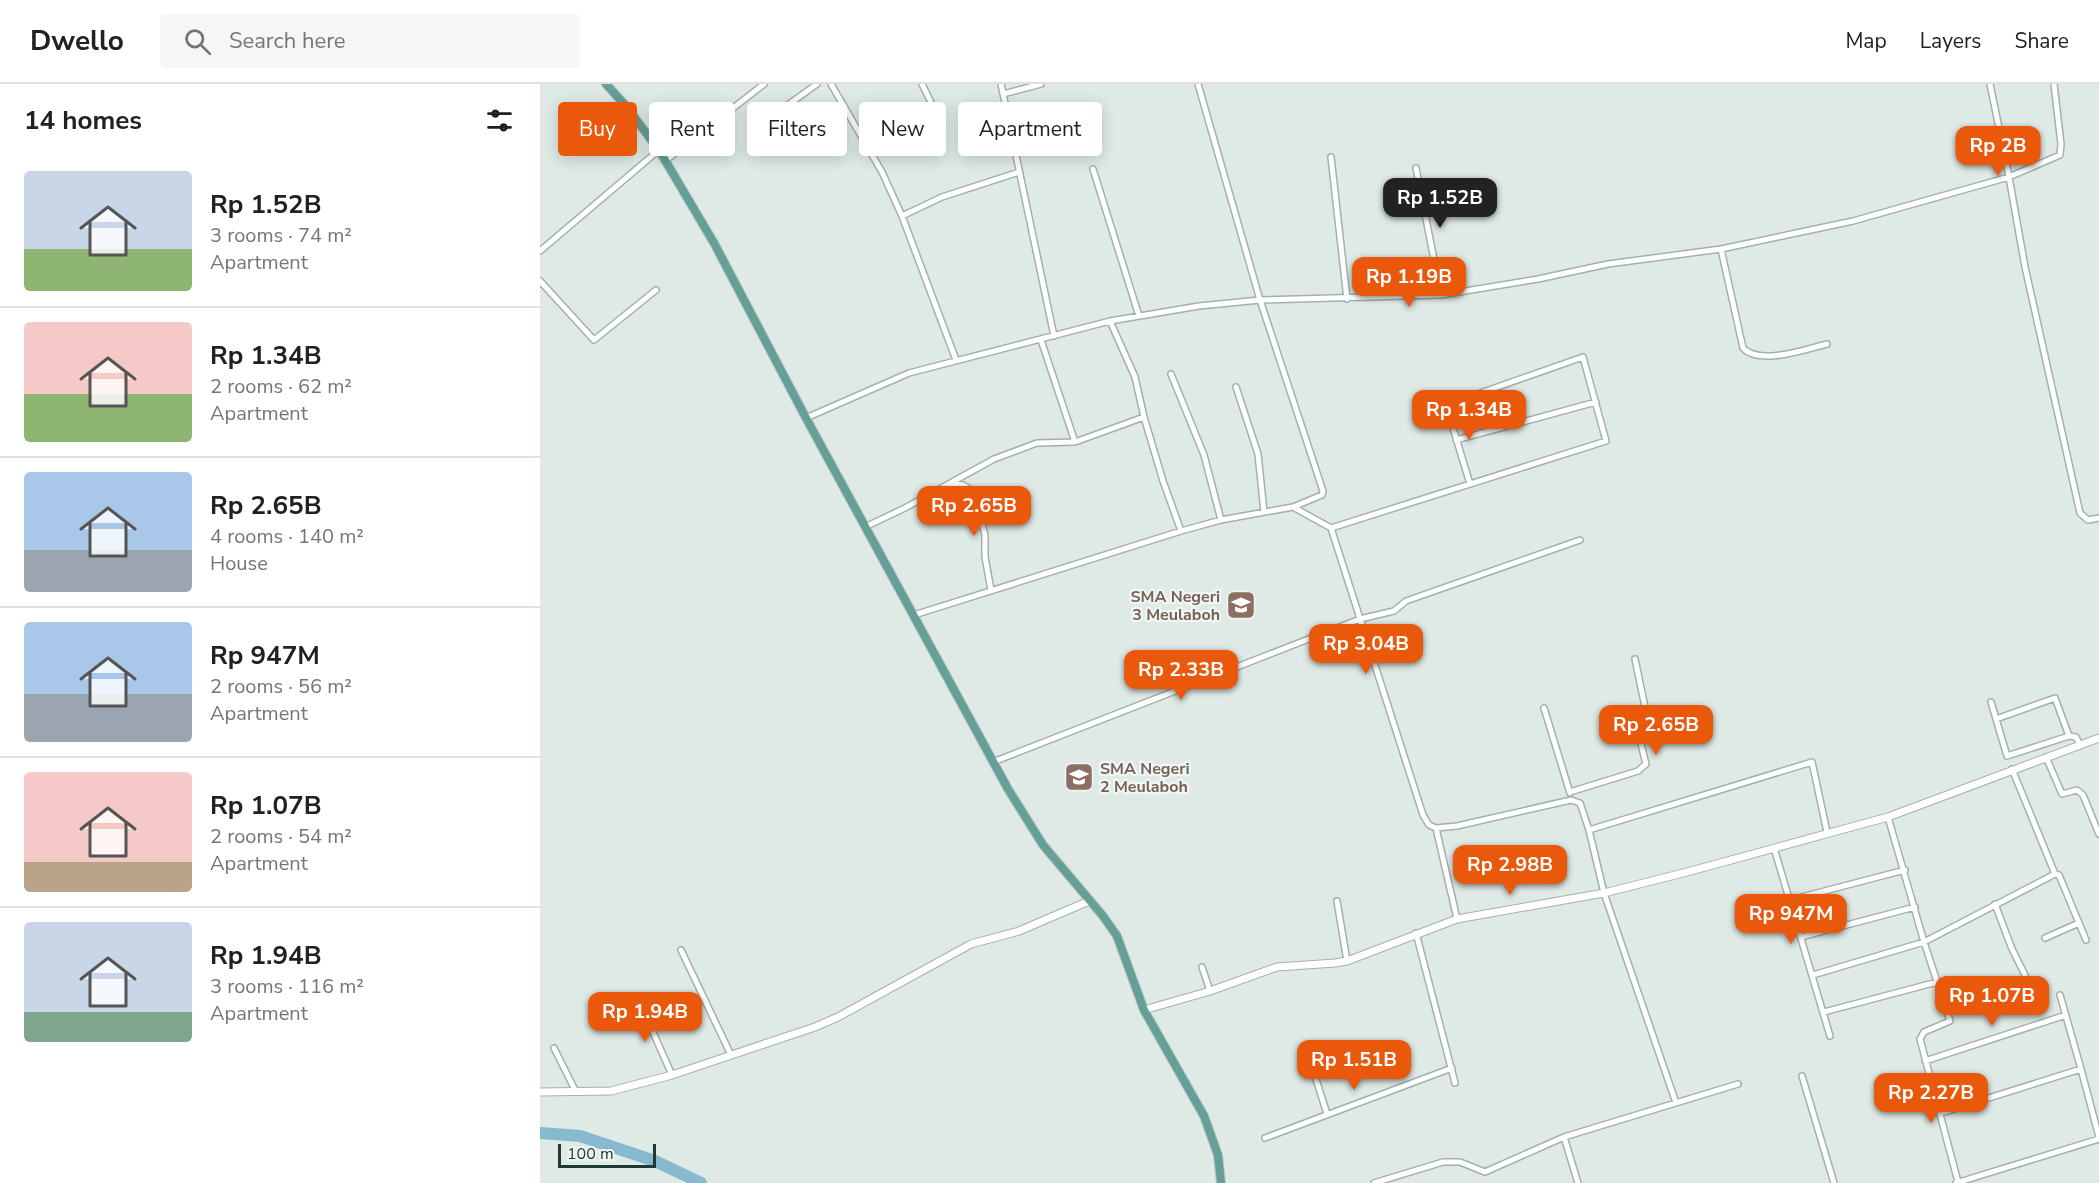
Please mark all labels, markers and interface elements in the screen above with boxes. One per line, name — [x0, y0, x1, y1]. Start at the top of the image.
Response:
search box — [160, 14, 580, 68]
text: Dwello — [30, 22, 124, 60]
icon: search — [181, 25, 214, 58]
text: Search here — [229, 26, 346, 56]
text: Map — [1845, 27, 1887, 55]
text: Layers — [1920, 27, 1981, 55]
text: Share — [2014, 27, 2069, 55]
chip: Buy — [558, 102, 637, 156]
chip: Rent — [649, 102, 735, 156]
chip: Filters — [747, 102, 847, 156]
chip: New — [859, 102, 946, 156]
chip: Apartment — [958, 102, 1102, 156]
text: 14 homes — [24, 103, 142, 138]
icon: filters — [483, 104, 516, 137]
pin: Rp 2B — [1956, 126, 2040, 177]
text: Rp 2B — [1970, 132, 2026, 159]
pin: Rp 1.52B — [1378, 178, 1502, 229]
text: Rp 1.52B — [1397, 184, 1483, 211]
text: Rp 1.52B — [210, 187, 322, 222]
icon: home — [72, 195, 144, 267]
text: 3 rooms · 74 m² — [210, 222, 352, 249]
text: Apartment — [210, 249, 308, 276]
pin: Rp 1.19B — [1347, 257, 1471, 308]
text: Rp 1.19B — [1366, 263, 1452, 290]
text: Rp 1.34B — [210, 338, 322, 373]
icon: home — [72, 346, 144, 418]
text: 2 rooms · 62 m² — [210, 373, 352, 400]
pin: Rp 1.34B — [1407, 390, 1531, 441]
text: Rp 1.34B — [1426, 396, 1512, 423]
text: Apartment — [210, 400, 308, 427]
pin: Rp 2.65B — [912, 486, 1036, 537]
text: Rp 2.65B — [210, 488, 322, 523]
text: Rp 2.65B — [931, 492, 1017, 519]
icon: home — [72, 496, 144, 568]
text: 4 rooms · 140 m² — [210, 523, 364, 550]
text: House — [210, 550, 268, 577]
place label: SMA Negeri 3 Meulaboh — [1130, 586, 1220, 626]
school or university icon: SMA Negeri 3 Meulaboh — [1225, 589, 1257, 621]
pin: Rp 3.04B — [1304, 624, 1428, 675]
text: Rp 3.04B — [1323, 630, 1409, 657]
text: Rp 947M — [210, 638, 320, 673]
icon: home — [72, 646, 144, 718]
pin: Rp 2.33B — [1119, 650, 1243, 701]
text: Rp 2.33B — [1138, 656, 1224, 683]
text: 2 rooms · 56 m² — [210, 673, 352, 700]
text: Apartment — [210, 700, 308, 727]
pin: Rp 2.65B — [1594, 705, 1718, 756]
text: Rp 2.65B — [1613, 711, 1699, 738]
place label: SMA Negeri 2 Meulaboh — [1100, 758, 1190, 798]
school or university icon: SMA Negeri 2 Meulaboh — [1063, 761, 1095, 793]
text: Rp 1.07B — [210, 788, 322, 823]
icon: home — [72, 796, 144, 868]
text: 2 rooms · 54 m² — [210, 823, 352, 850]
pin: Rp 2.98B — [1448, 845, 1572, 896]
text: Apartment — [210, 850, 308, 877]
text: Rp 2.98B — [1467, 851, 1553, 878]
pin: Rp 947M — [1736, 894, 1846, 945]
text: Rp 947M — [1749, 900, 1833, 927]
text: Rp 1.94B — [210, 938, 322, 973]
icon: home — [72, 946, 144, 1018]
text: 3 rooms · 116 m² — [210, 973, 364, 1000]
pin: Rp 1.07B — [1930, 976, 2054, 1027]
text: Rp 1.07B — [1949, 982, 2035, 1009]
pin: Rp 1.94B — [583, 992, 707, 1043]
text: Rp 1.94B — [602, 998, 688, 1025]
text: Apartment — [210, 1000, 308, 1027]
pin: Rp 1.51B — [1292, 1040, 1416, 1091]
text: Rp 1.51B — [1311, 1046, 1397, 1073]
pin: Rp 2.27B — [1869, 1073, 1993, 1124]
text: Rp 2.27B — [1888, 1079, 1974, 1106]
scale bar — [558, 1141, 656, 1168]
text: 100 m — [567, 1143, 614, 1165]

